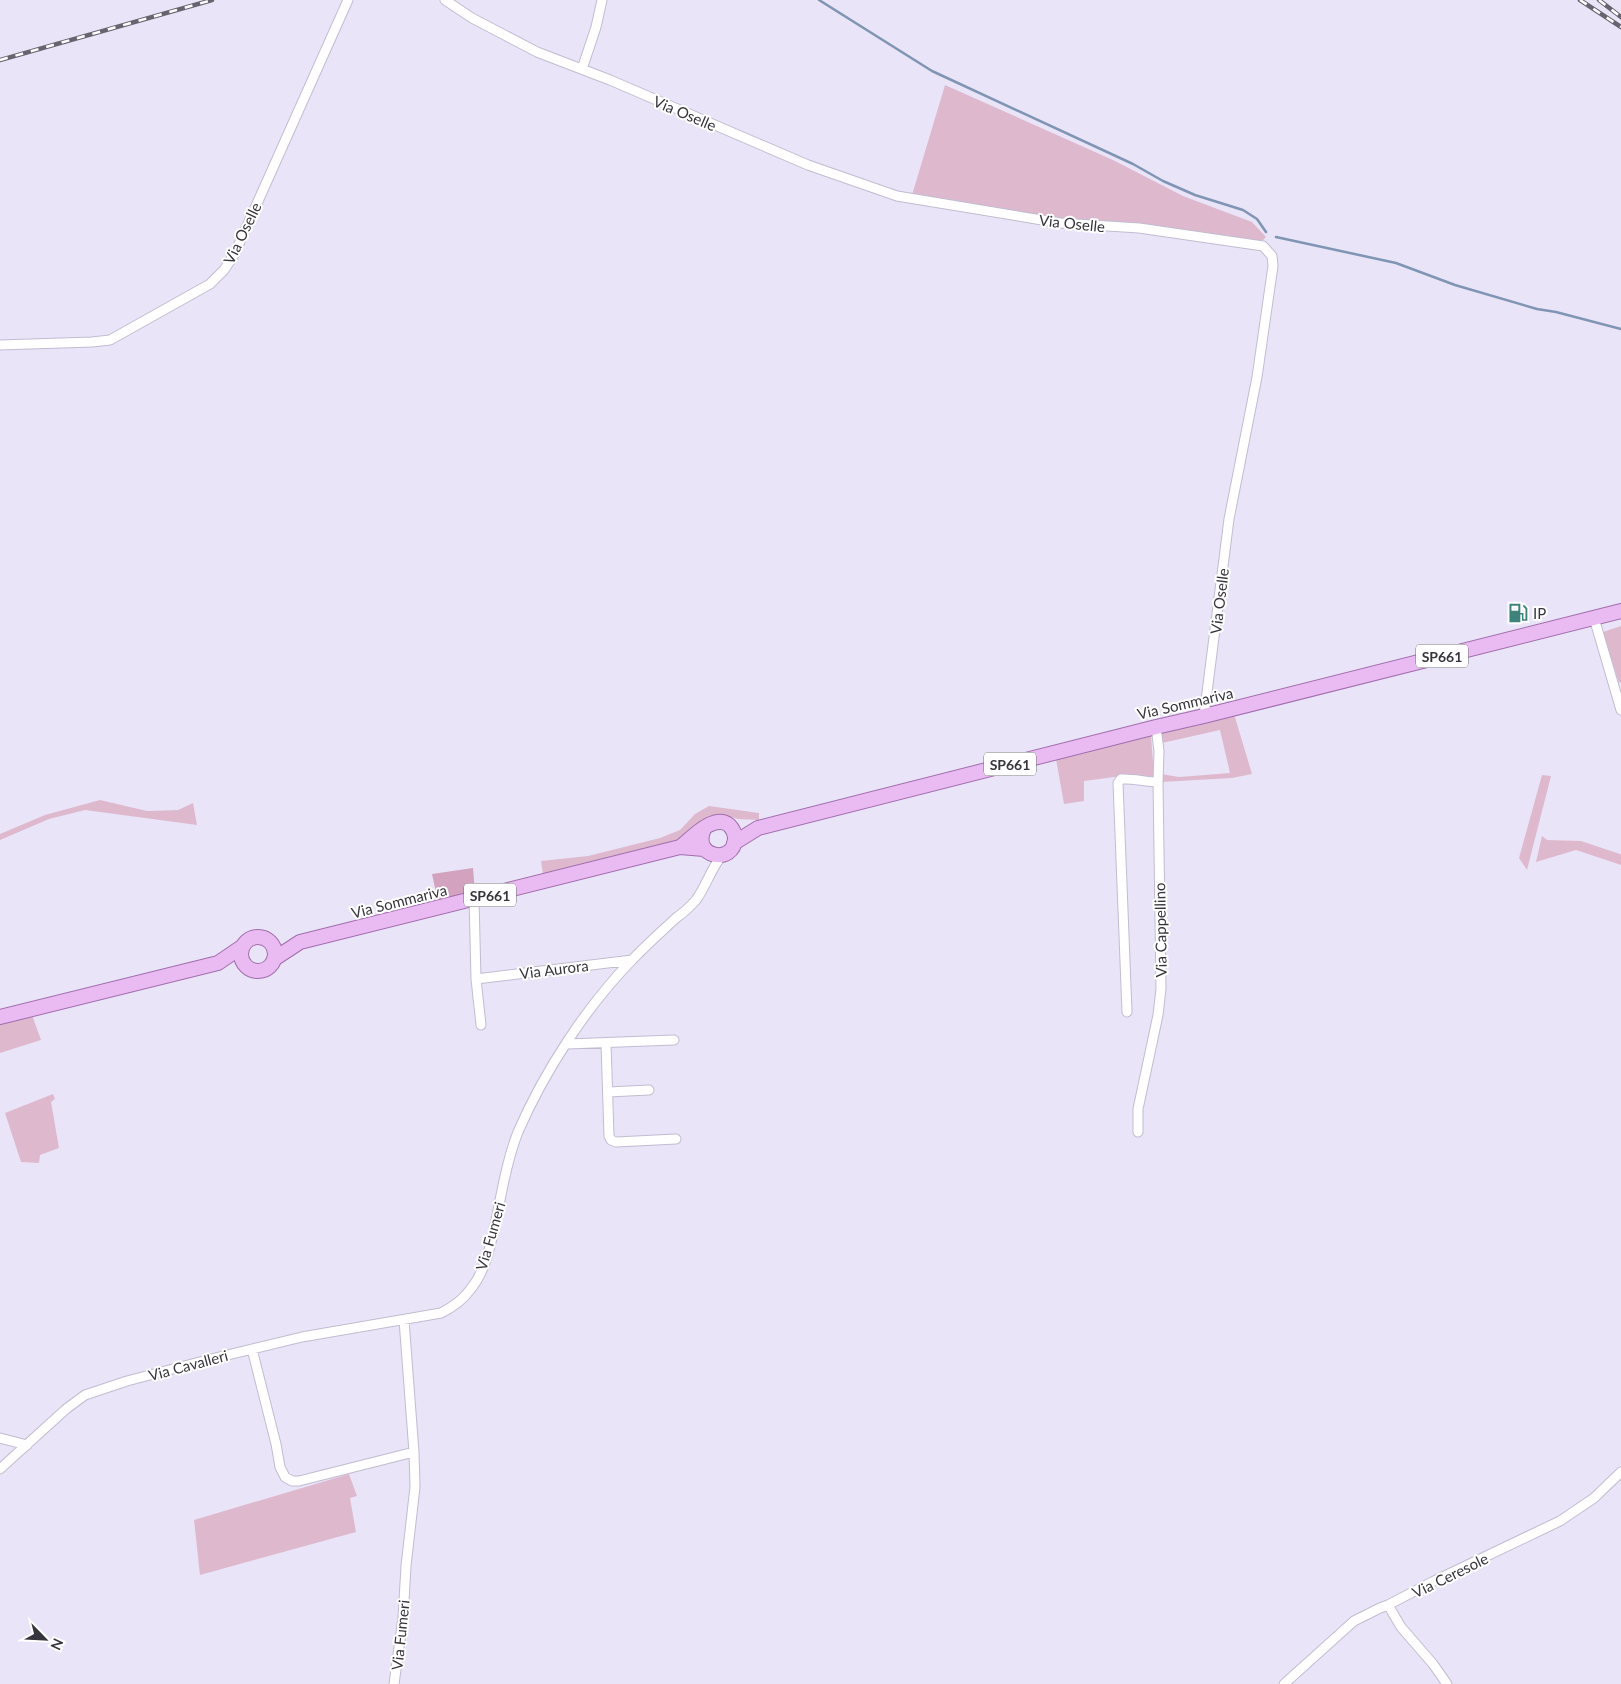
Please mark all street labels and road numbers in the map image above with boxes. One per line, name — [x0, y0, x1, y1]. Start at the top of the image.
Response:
street label: Via Oselle — [651, 92, 719, 134]
street label: Via Oselle — [219, 199, 265, 267]
street label: Via Oselle — [1038, 211, 1106, 235]
street label: Via Oselle — [1206, 567, 1232, 635]
road number: SP661 — [1416, 644, 1468, 668]
street label: Via Sommariva — [1135, 683, 1235, 723]
road number: SP661 — [984, 752, 1036, 776]
street label: Via Sommariva — [349, 880, 449, 922]
street label: Via Cappellino — [1150, 882, 1170, 978]
road number: SP661 — [464, 884, 516, 906]
street label: Via Aurora — [518, 956, 590, 982]
street label: Via Fumeri — [472, 1200, 508, 1272]
street label: Via Cavalleri — [146, 1346, 230, 1384]
street label: Via Ceresole — [1409, 1549, 1491, 1601]
street label: Via Fumeri — [387, 1599, 413, 1671]

